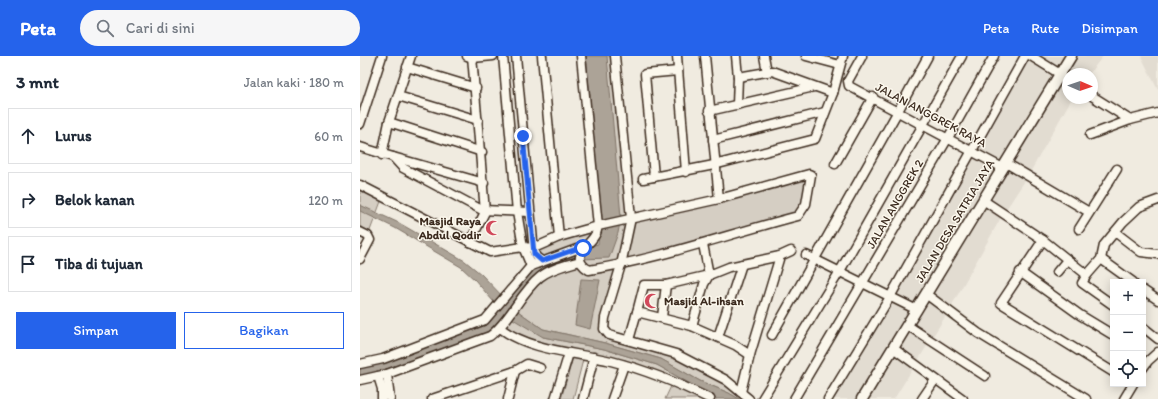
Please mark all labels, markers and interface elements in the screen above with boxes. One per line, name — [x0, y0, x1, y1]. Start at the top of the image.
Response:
search box — [80, 10, 360, 46]
text: Peta — [20, 17, 56, 40]
icon: search — [94, 17, 116, 39]
text: Cari di sini — [126, 19, 195, 37]
text: Peta — [983, 20, 1009, 37]
text: Rute — [1031, 20, 1059, 37]
text: Disimpan — [1081, 20, 1138, 37]
north arrow — [1062, 68, 1098, 104]
text: 3 mnt — [16, 72, 59, 92]
text: Jalan kaki · 180 m — [244, 75, 344, 90]
street label: JALAN ANGGREK RAYA — [873, 80, 989, 150]
icon: ahead — [17, 125, 39, 147]
text: Lurus — [55, 127, 92, 145]
route end — [514, 127, 532, 145]
text: 60 m — [314, 129, 343, 144]
street label: JALAN ANGGREK 2 — [864, 156, 927, 251]
street label: JALAN DESA SATRIA JAYA — [913, 157, 998, 285]
icon: right — [17, 189, 39, 211]
text: Belok kanan — [55, 191, 135, 209]
text: 120 m — [308, 193, 343, 208]
place label: Masjid Raya Abdul Qodir — [418, 214, 482, 242]
mosque icon: Masjid Raya Abdul Qodir — [484, 219, 502, 237]
route start — [574, 239, 592, 257]
icon: arrive — [17, 253, 39, 275]
text: Tiba di tujuan — [55, 255, 143, 273]
map controls — [1110, 279, 1146, 387]
button: + — [1110, 279, 1146, 315]
mosque icon: Masjid Al-ihsan — [643, 292, 661, 310]
place label: Masjid Al-ihsan — [664, 294, 744, 309]
button: Simpan — [16, 312, 176, 349]
button: Bagikan — [184, 312, 344, 349]
button: − — [1110, 315, 1146, 351]
button: locate — [1110, 351, 1146, 387]

